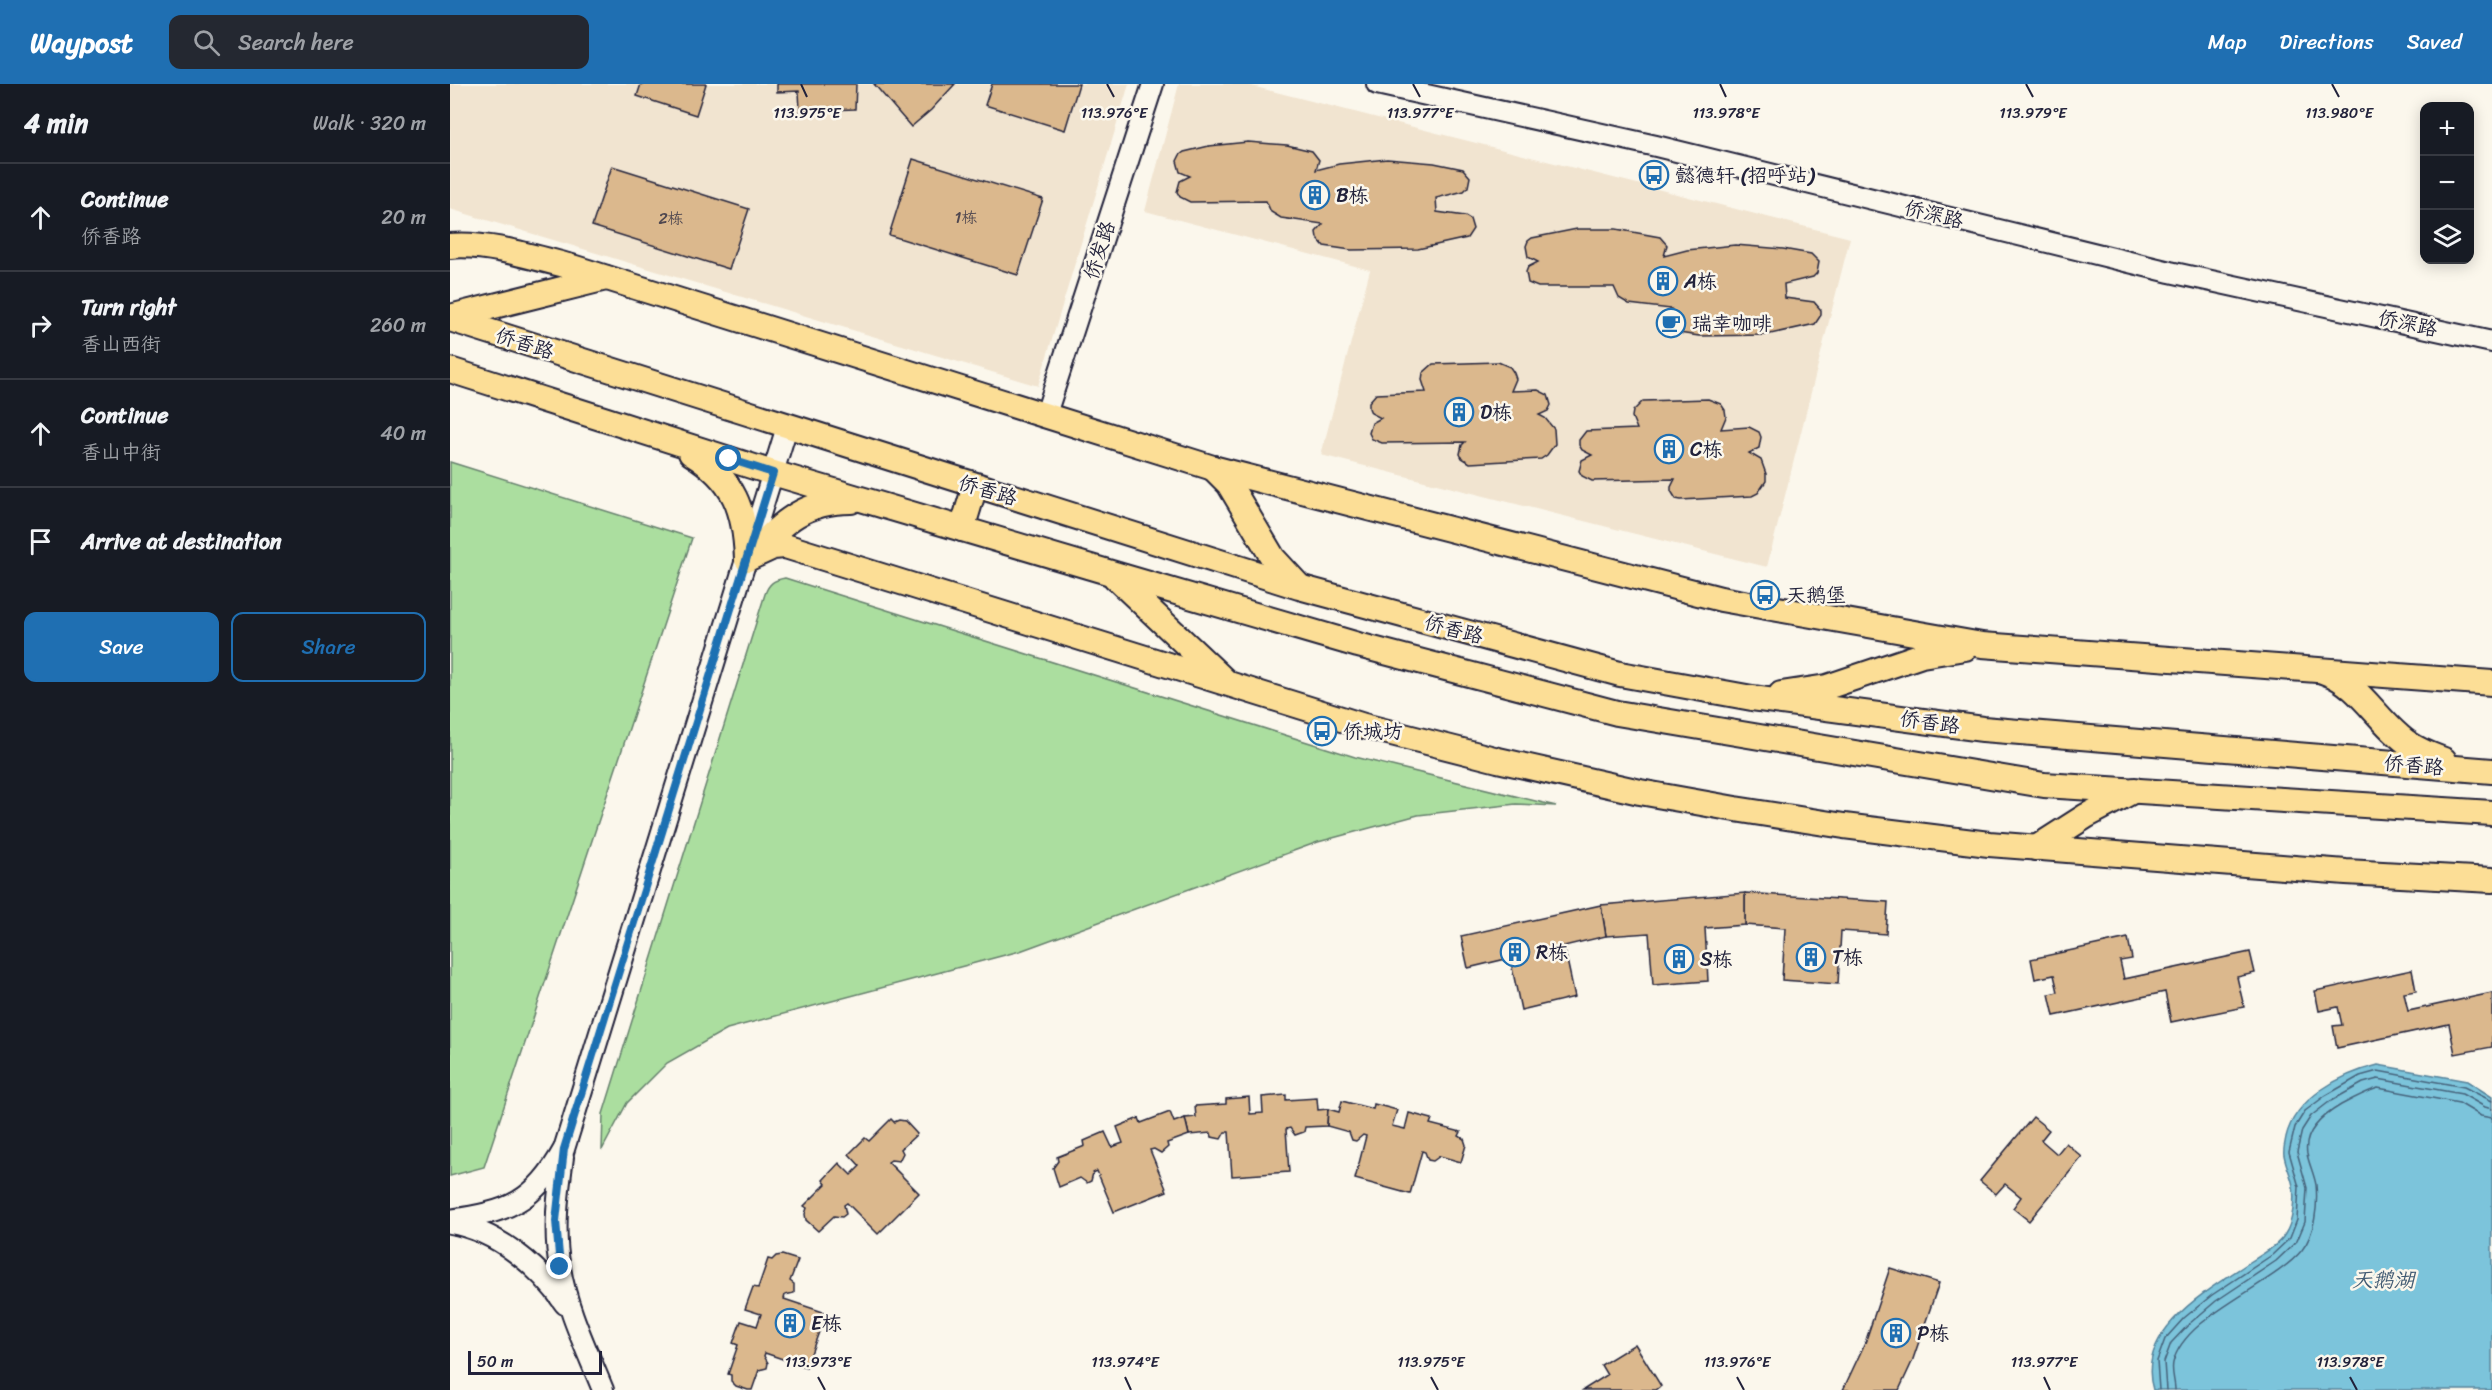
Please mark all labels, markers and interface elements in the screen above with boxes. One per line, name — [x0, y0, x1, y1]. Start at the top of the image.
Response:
search box — [169, 15, 589, 69]
text: Waypost — [30, 18, 133, 67]
text: Search here — [238, 23, 354, 62]
text: Map — [2208, 23, 2246, 61]
text: Directions — [2279, 23, 2374, 61]
text: Saved — [2407, 23, 2462, 61]
icon: search — [190, 26, 223, 59]
text: 4 min — [24, 100, 88, 146]
text: 113.975°E — [773, 100, 842, 126]
text: 113.976°E — [1081, 100, 1149, 126]
text: 113.977°E — [1387, 100, 1455, 126]
text: 113.978°E — [1692, 100, 1761, 126]
text: 113.979°E — [1999, 100, 2068, 126]
text: 113.980°E — [2305, 100, 2375, 126]
map controls — [2420, 102, 2474, 264]
button: + — [2420, 102, 2474, 156]
text: Walk · 320 m — [313, 106, 426, 141]
button: − — [2420, 156, 2474, 210]
place label: 懿德轩 (招呼站) — [1675, 158, 1815, 193]
bus stop icon: 懿德轩 (招呼站) — [1638, 159, 1670, 191]
place label: B栋 — [1336, 178, 1369, 213]
building icon: B栋 — [1299, 179, 1331, 211]
text: Continue — [81, 180, 169, 219]
street label: 侨深路 — [1901, 190, 1968, 239]
text: 20 m — [381, 200, 426, 235]
icon: ahead — [24, 201, 57, 234]
house number: 1栋 — [955, 203, 977, 232]
house number: 2栋 — [658, 204, 684, 233]
button: layers — [2420, 210, 2474, 264]
street label: 侨发路 — [1074, 215, 1126, 284]
text: 侨香路 — [81, 219, 141, 254]
place label: A栋 — [1683, 264, 1717, 299]
building icon: A栋 — [1647, 265, 1679, 297]
text: Turn right — [81, 288, 176, 327]
street label: 侨深路 — [2375, 300, 2442, 347]
place label: 瑞幸咖啡 — [1692, 306, 1772, 341]
cafe icon: 瑞幸咖啡 — [1655, 307, 1687, 339]
text: 260 m — [370, 308, 426, 343]
icon: right — [24, 309, 57, 342]
street label: 侨香路 — [491, 318, 560, 370]
text: 香山西街 — [81, 327, 161, 362]
place label: D栋 — [1480, 395, 1512, 430]
text: Continue — [81, 396, 169, 435]
building icon: D栋 — [1443, 396, 1475, 428]
text: 40 m — [380, 416, 426, 451]
icon: ahead — [24, 417, 57, 450]
place label: C栋 — [1690, 432, 1722, 467]
building icon: C栋 — [1653, 433, 1685, 465]
text: 香山中街 — [81, 435, 161, 470]
route start — [715, 445, 741, 471]
street label: 侨香路 — [954, 465, 1023, 516]
text: Arrive at destination — [81, 522, 282, 561]
icon: arrive — [24, 525, 57, 558]
place label: 天鹅堡 — [1786, 578, 1846, 613]
bus stop icon: 天鹅堡 — [1749, 579, 1781, 611]
street label: 侨香路 — [1420, 605, 1488, 654]
button: Save — [24, 612, 219, 682]
button: Share — [231, 612, 426, 682]
street label: 侨香路 — [1898, 701, 1963, 744]
place label: 侨城坊 — [1343, 714, 1403, 749]
bus stop icon: 侨城坊 — [1306, 715, 1338, 747]
street label: 侨香路 — [2383, 745, 2446, 786]
place label: R栋 — [1536, 935, 1568, 970]
building icon: R栋 — [1499, 936, 1531, 968]
place label: T栋 — [1832, 940, 1863, 975]
building icon: T栋 — [1795, 941, 1827, 973]
place label: S栋 — [1700, 942, 1733, 977]
building icon: S栋 — [1663, 943, 1695, 975]
route end — [546, 1253, 572, 1279]
water label: 天鹅湖 — [2352, 1261, 2416, 1299]
place label: E栋 — [811, 1306, 842, 1341]
building icon: E栋 — [774, 1307, 806, 1339]
place label: P栋 — [1917, 1316, 1949, 1351]
building icon: P栋 — [1880, 1317, 1912, 1349]
text: 50 m — [477, 1347, 513, 1376]
scale bar — [468, 1348, 602, 1376]
text: 113.973°E — [785, 1349, 853, 1375]
text: 113.974°E — [1091, 1349, 1160, 1375]
text: 113.975°E — [1397, 1349, 1466, 1375]
text: 113.976°E — [1704, 1349, 1772, 1375]
text: 113.977°E — [2011, 1349, 2079, 1375]
text: 113.978°E — [2316, 1349, 2385, 1375]

